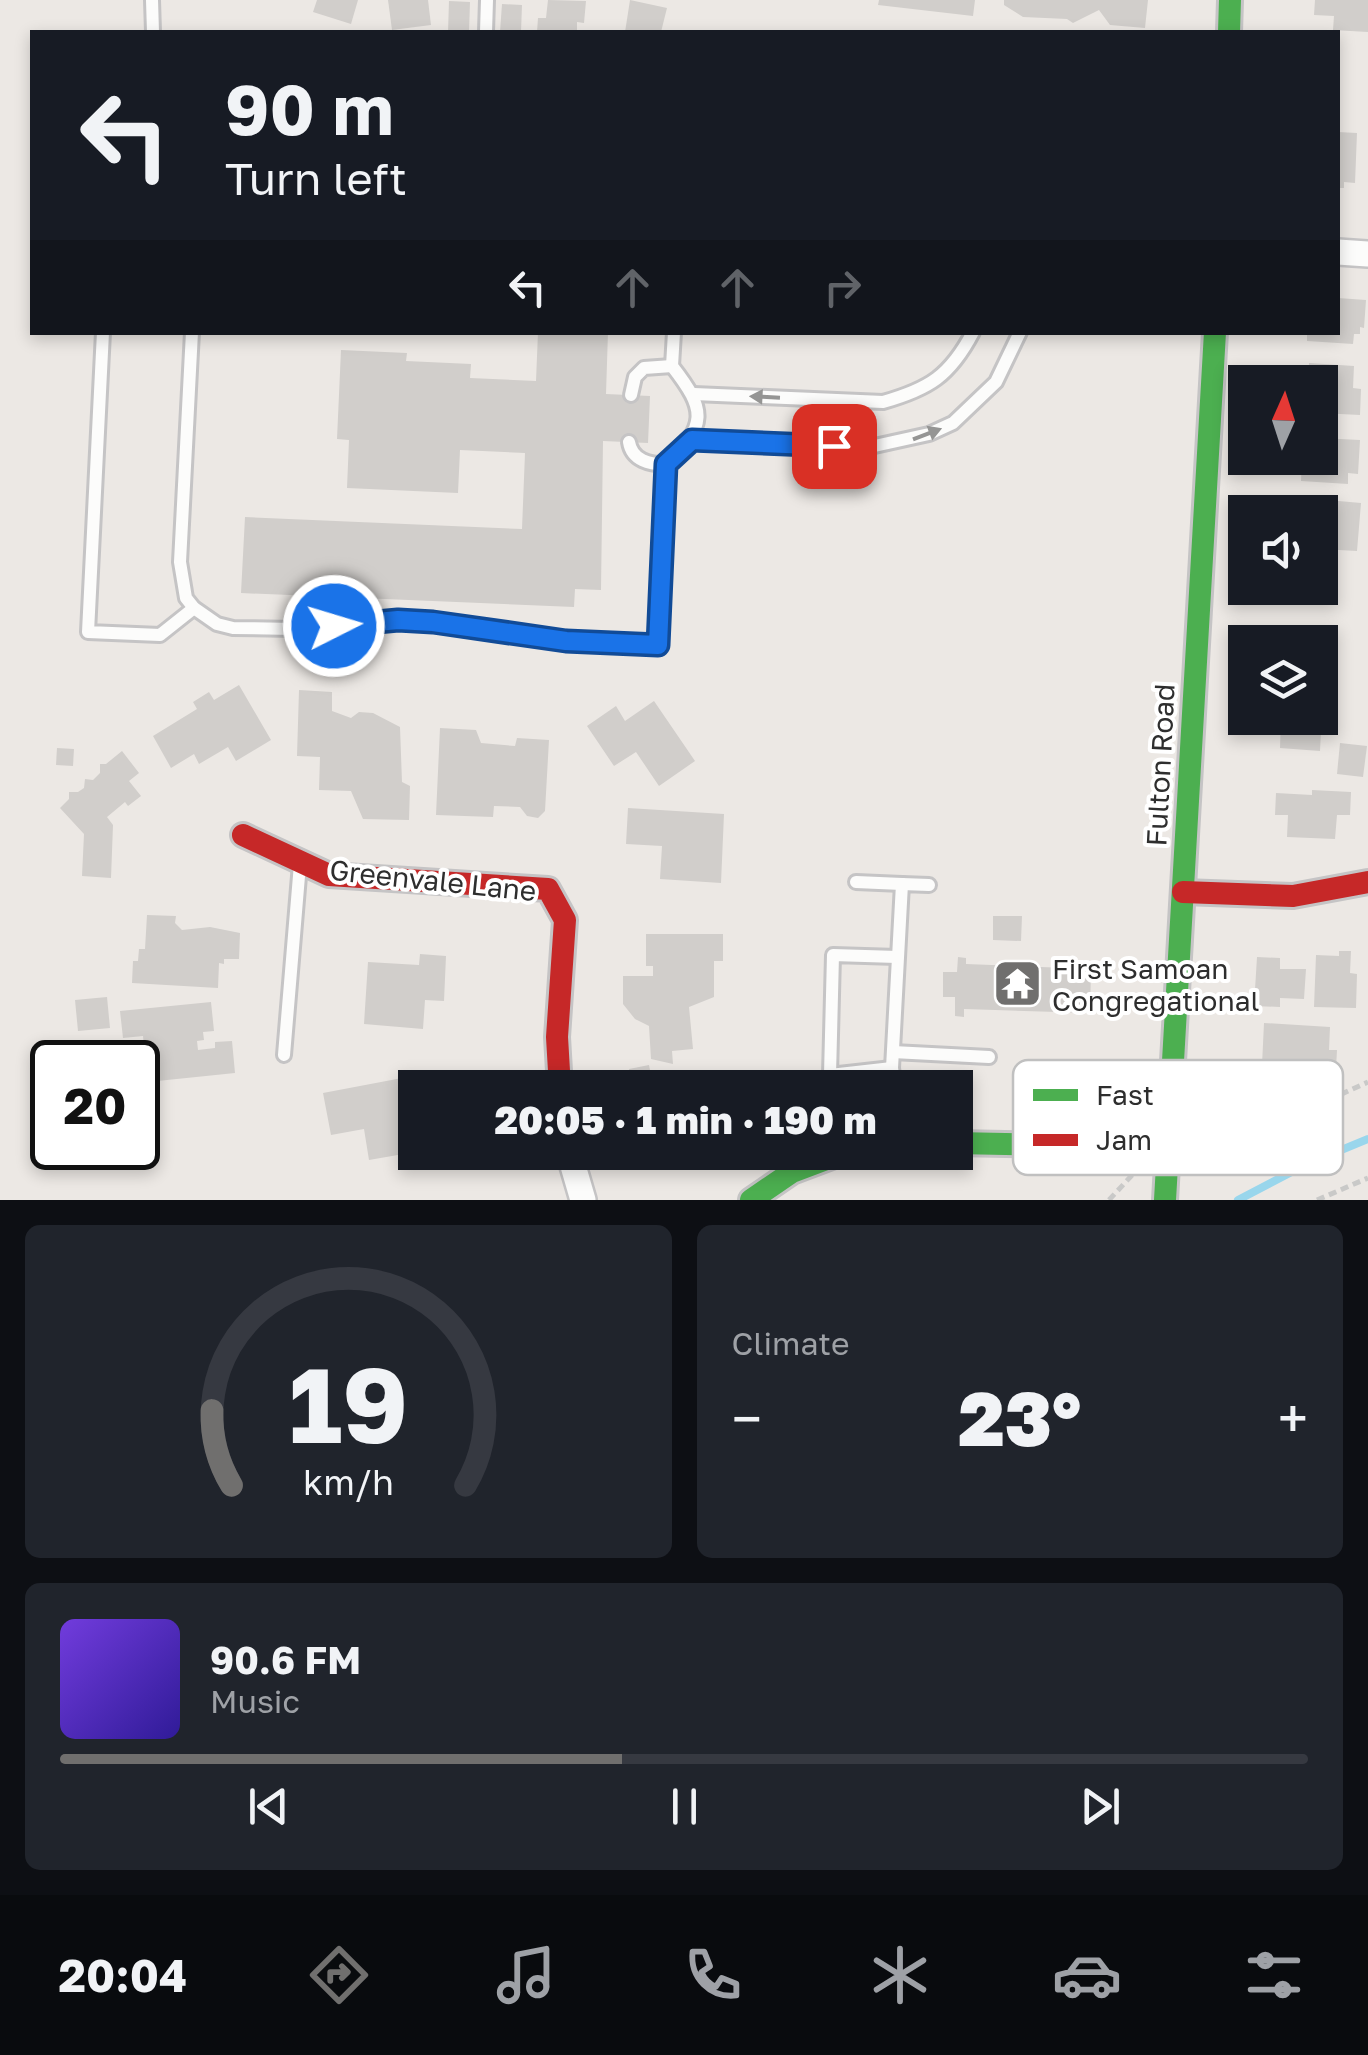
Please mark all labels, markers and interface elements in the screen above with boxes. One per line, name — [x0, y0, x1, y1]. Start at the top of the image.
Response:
text: 90 m — [225, 66, 394, 150]
icon: left — [60, 70, 190, 200]
text: Turn left — [225, 151, 407, 205]
icon: left — [500, 260, 555, 315]
icon: ahead — [605, 260, 660, 315]
icon: ahead — [710, 260, 765, 315]
icon: right — [815, 260, 870, 315]
north arrow — [1228, 365, 1338, 475]
map controls — [1228, 365, 1338, 735]
one-way arrow — [748, 389, 780, 405]
pin — [792, 404, 877, 489]
icon: arrive — [807, 419, 862, 474]
one-way arrow — [912, 425, 942, 441]
button: sound — [1228, 495, 1338, 605]
position arrow — [282, 574, 386, 678]
button: layers — [1228, 625, 1338, 735]
street label: Fulton Road — [1139, 683, 1181, 847]
street label: Greenvale Lane — [328, 853, 538, 907]
place label: First Samoan Congregational — [1052, 952, 1259, 1017]
temple icon: First Samoan Congregational — [991, 958, 1043, 1010]
speed limit sign: 20 — [30, 1040, 160, 1170]
legend — [1013, 1060, 1343, 1175]
text: Fast — [1096, 1078, 1154, 1111]
text: 20:05 · 1 min · 190 m — [494, 1097, 877, 1142]
text: Jam — [1096, 1123, 1152, 1156]
text: Climate — [732, 1324, 850, 1362]
text: 19 — [288, 1341, 408, 1466]
text: 23° — [958, 1372, 1081, 1463]
text: − — [732, 1385, 762, 1451]
text: + — [1278, 1385, 1308, 1451]
text: km/h — [303, 1460, 394, 1503]
text: 90.6 FM — [210, 1637, 361, 1682]
text: Music — [210, 1682, 300, 1720]
icon: previous — [241, 1779, 296, 1834]
icon: pause — [657, 1779, 712, 1834]
icon: next — [1073, 1779, 1128, 1834]
icon: directions — [304, 1940, 374, 2010]
icon: music — [491, 1940, 561, 2010]
icon: phone — [678, 1940, 748, 2010]
icon: climate — [865, 1940, 935, 2010]
icon: car — [1052, 1940, 1122, 2010]
icon: filters — [1239, 1940, 1309, 2010]
text: 20:04 — [59, 1948, 187, 2002]

